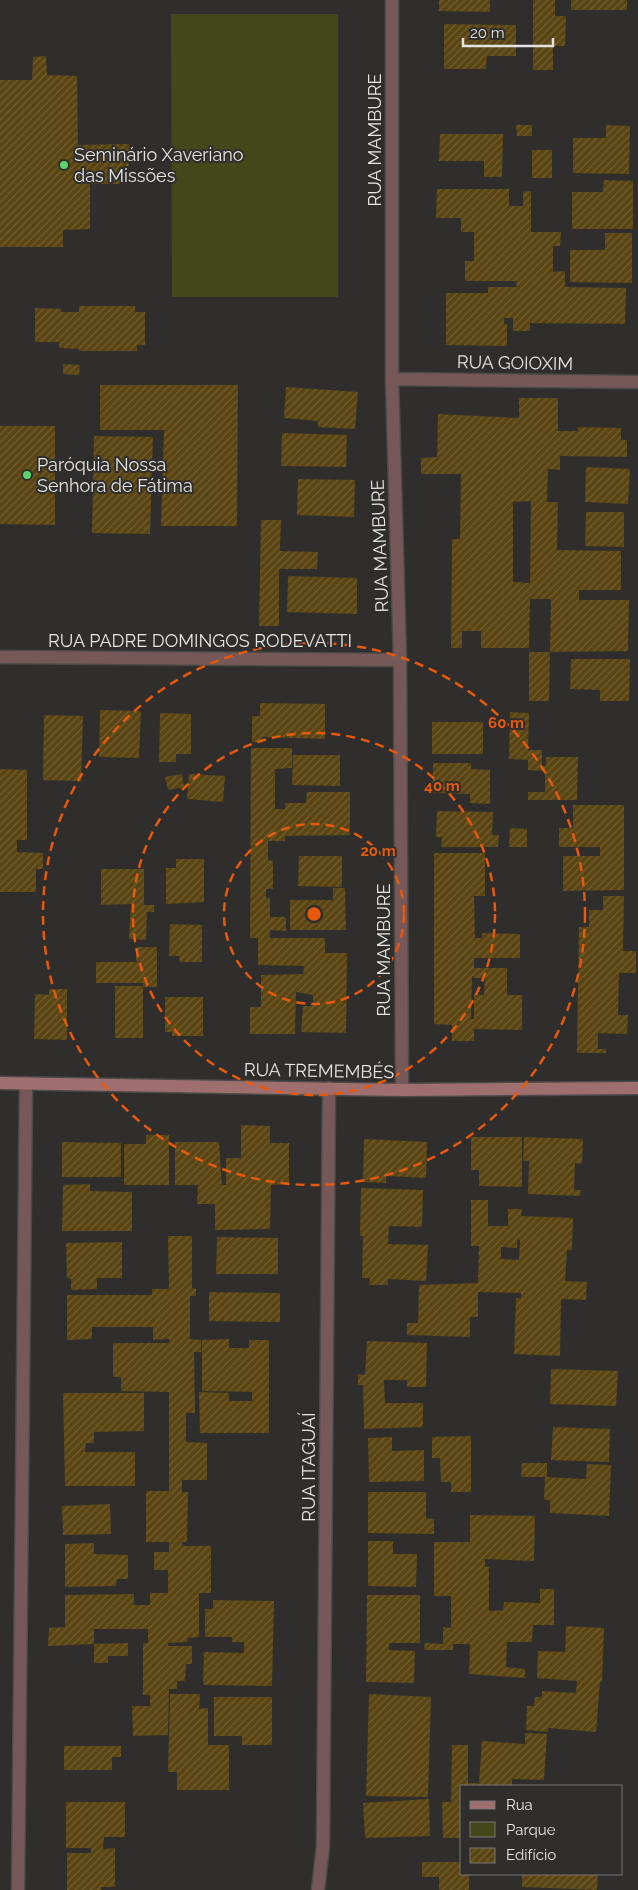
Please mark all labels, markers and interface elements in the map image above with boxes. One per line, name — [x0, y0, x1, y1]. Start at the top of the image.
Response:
scale bar — [463, 15, 553, 47]
text: 20 m — [470, 24, 505, 42]
street label: RUA MAMBURE — [364, 73, 385, 207]
place label: Seminário Xaveriano das Missões — [74, 144, 244, 186]
marker: Seminário Xaveriano das Missões — [58, 159, 70, 171]
street label: RUA GOIOXIM — [457, 351, 573, 374]
place label: Paróquia Nossa Senhora de Fátima — [37, 454, 193, 496]
marker: Paróquia Nossa Senhora de Fátima — [21, 469, 33, 481]
street label: RUA MAMBURE — [367, 479, 392, 613]
street label: RUA PADRE DOMINGOS RODEVATTI — [48, 630, 352, 651]
text: 60 m — [488, 714, 524, 732]
text: 40 m — [424, 777, 460, 795]
text: 20 m — [360, 842, 396, 860]
street label: RUA MAMBURE — [373, 883, 394, 1017]
centre of rings — [305, 905, 323, 923]
street label: RUA TREMEMBÉS — [244, 1058, 395, 1082]
street label: RUA ITAGUAÍ — [297, 1412, 319, 1522]
legend — [460, 1785, 623, 1875]
text: Rua — [506, 1796, 533, 1814]
text: Parque — [506, 1821, 556, 1839]
text: Edifício — [506, 1846, 556, 1864]

